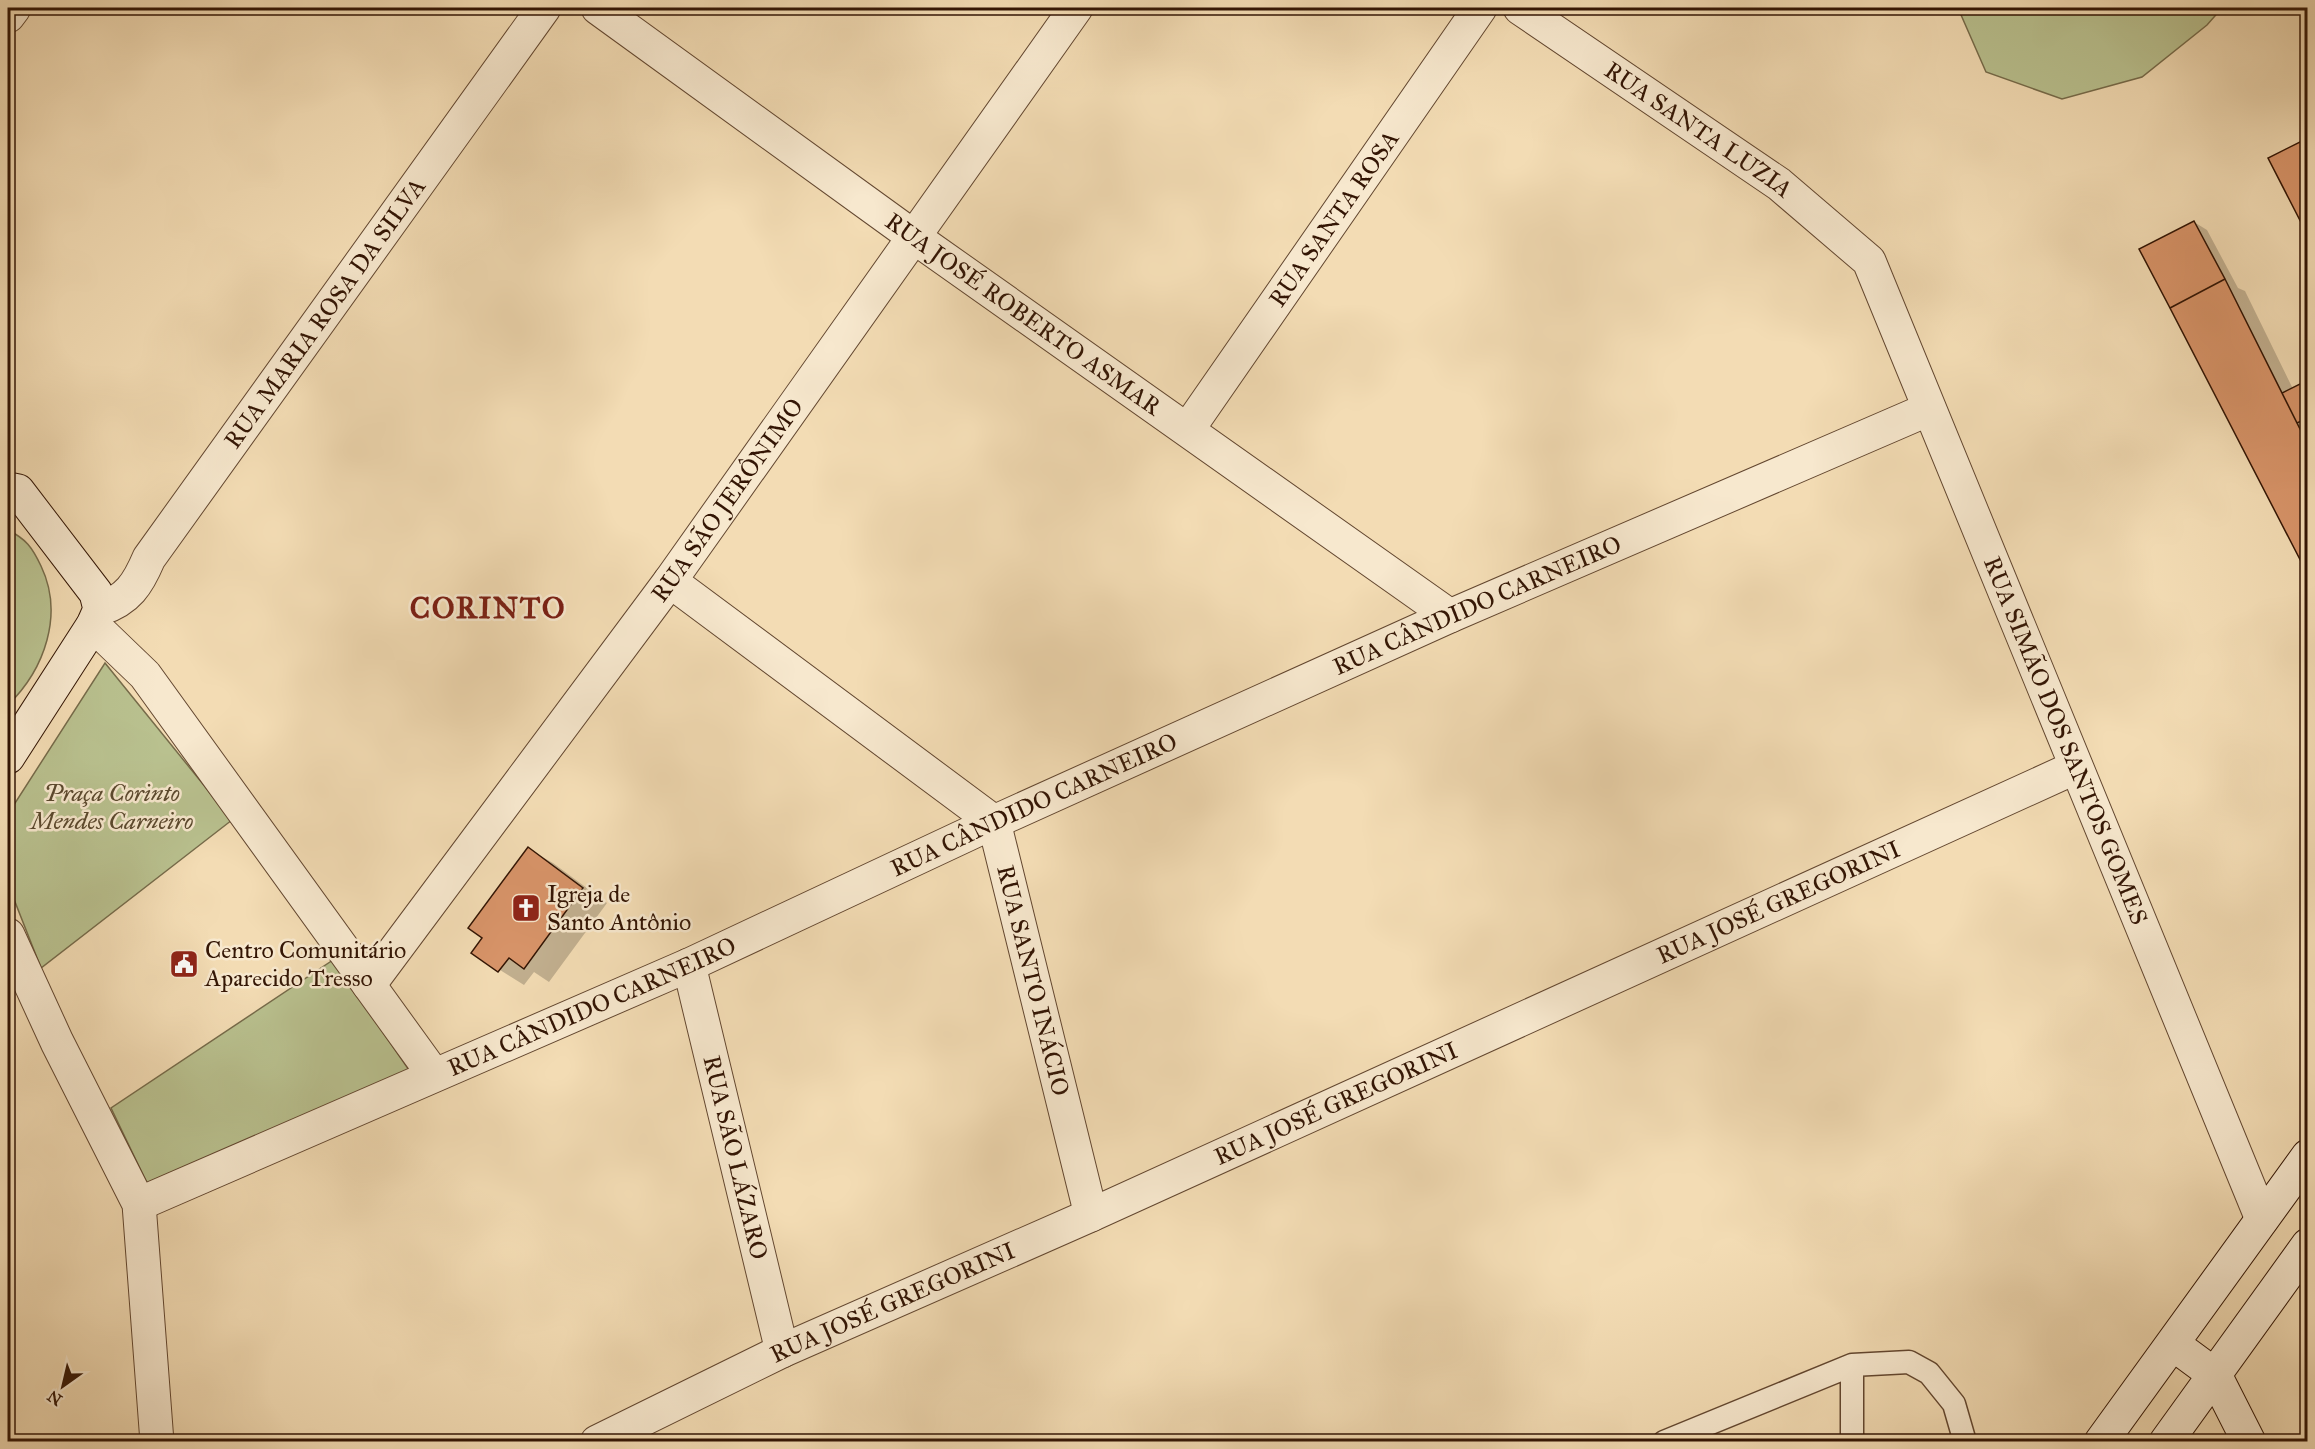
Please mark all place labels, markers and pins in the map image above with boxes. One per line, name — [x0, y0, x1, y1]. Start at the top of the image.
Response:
place label: Igreja de Santo Antônio — [547, 879, 691, 937]
church icon: Igreja de Santo Antônio — [510, 892, 542, 924]
place label: Centro Comunitário Aparecido Tresso — [204, 935, 406, 993]
public building icon: Centro Comunitário Aparecido Tresso — [168, 948, 200, 980]

